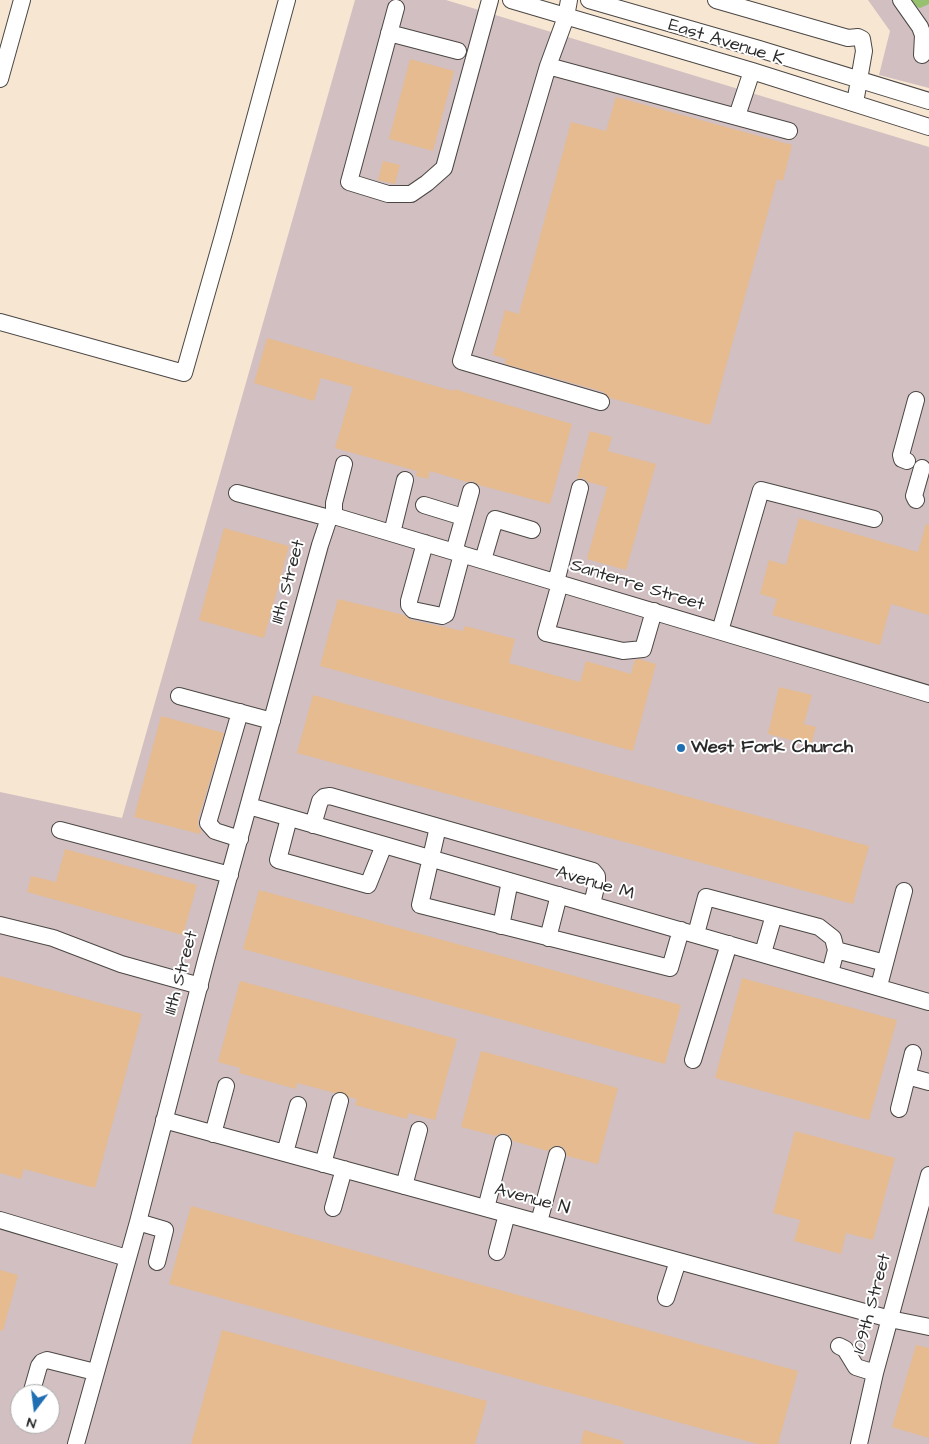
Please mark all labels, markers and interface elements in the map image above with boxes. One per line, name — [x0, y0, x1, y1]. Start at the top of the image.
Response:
street label: East Avenue K — [666, 15, 786, 71]
street label: 111th Street — [267, 538, 311, 626]
street label: Santerre Street — [567, 555, 707, 617]
place label: West Fork Church — [691, 737, 853, 759]
marker: West Fork Church — [675, 742, 687, 754]
street label: Avenue M — [553, 863, 637, 905]
street label: 111th Street — [160, 929, 204, 1017]
street label: Avenue N — [492, 1180, 572, 1220]
street label: 109th Street — [849, 1252, 897, 1356]
north arrow — [10, 1384, 60, 1434]
text: N — [25, 1412, 38, 1433]

